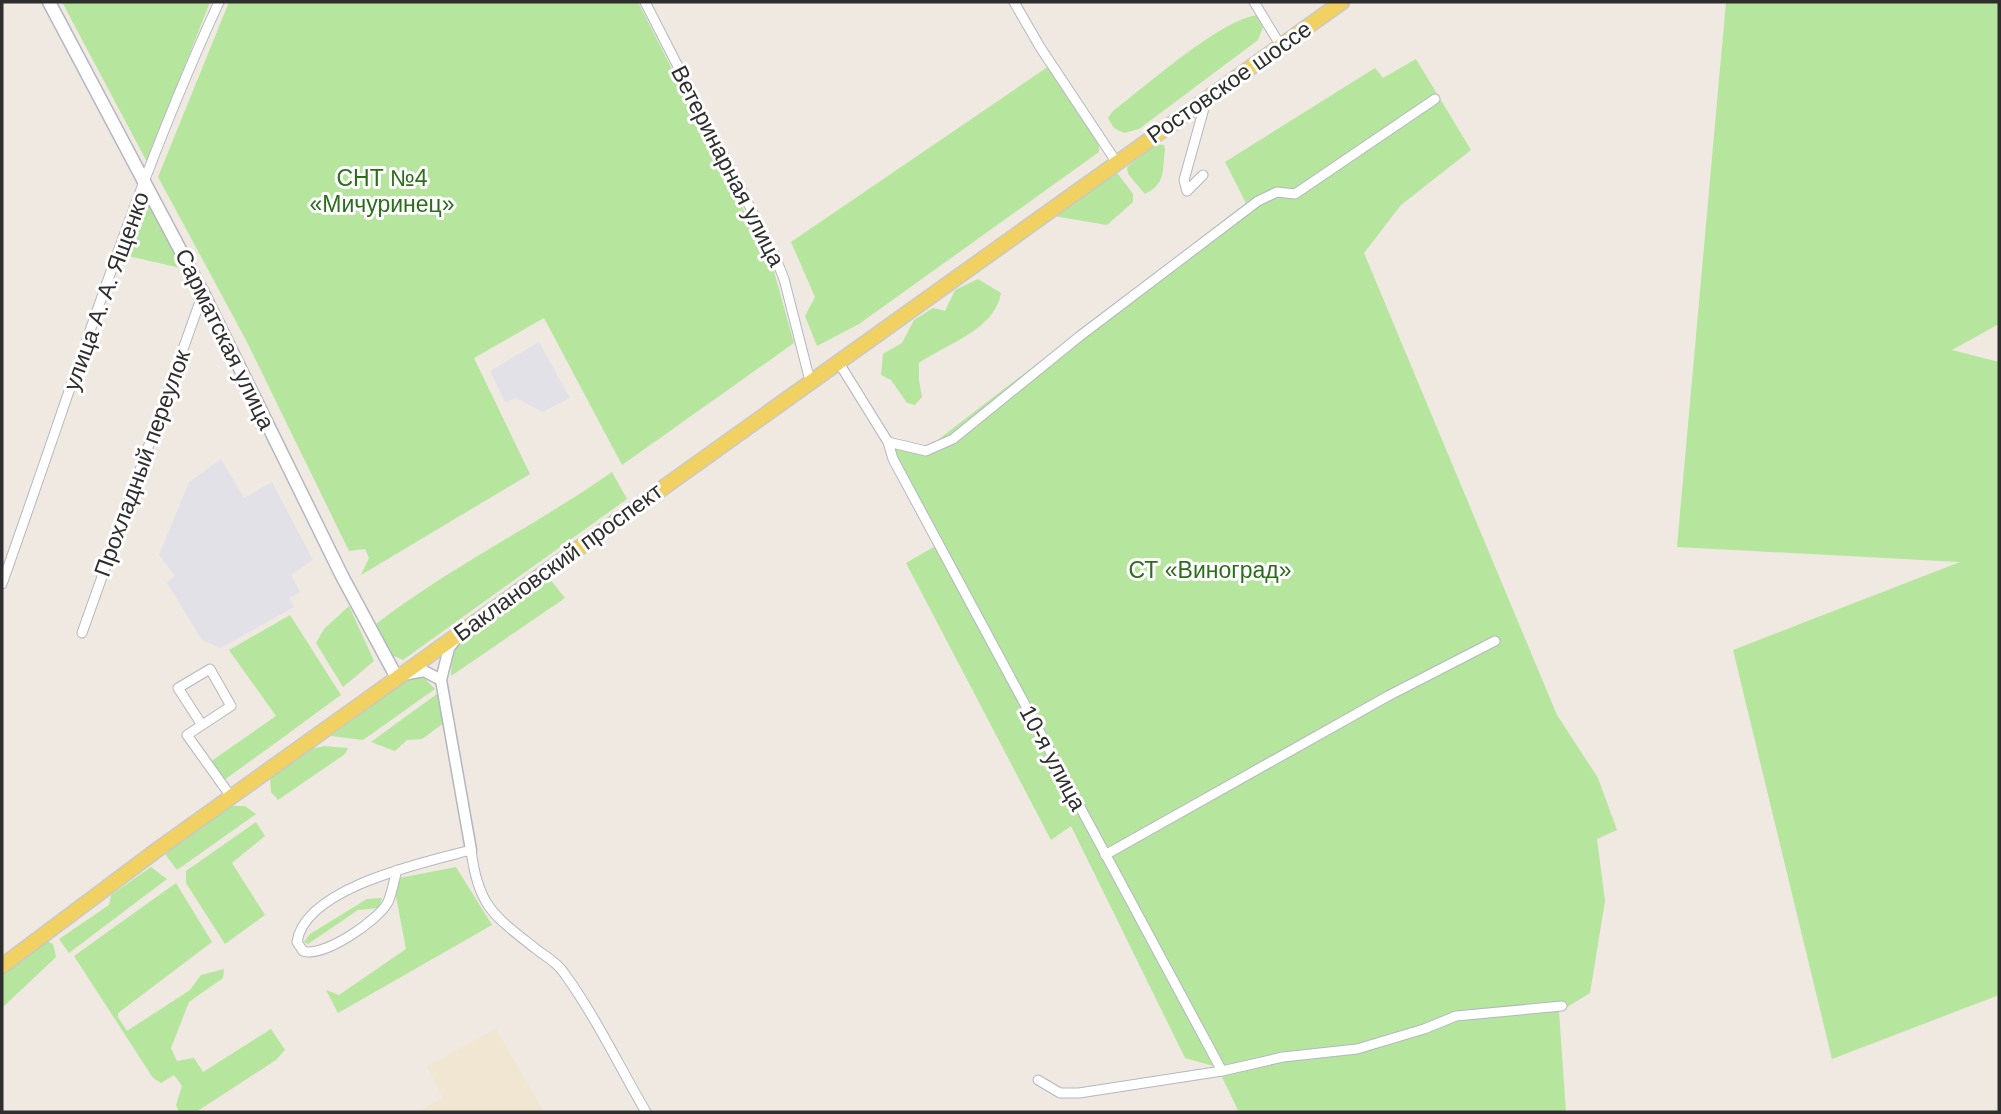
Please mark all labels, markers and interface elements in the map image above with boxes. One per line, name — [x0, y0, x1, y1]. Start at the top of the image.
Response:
street label: Ростовское шоссе — [1142, 16, 1316, 148]
street label: Ветеринарная улица — [666, 61, 790, 271]
park label: СНТ №4 «Мичуринец» — [309, 165, 455, 217]
street label: улица А. А. Ященко — [58, 188, 154, 394]
street label: Сарматская улица — [170, 244, 280, 434]
street label: Прохладный переулок — [89, 345, 196, 580]
street label: Баклановский проспект — [449, 477, 668, 646]
park label: СТ «Виноград» — [1129, 557, 1291, 583]
street label: 10-я улица — [1014, 701, 1092, 815]

